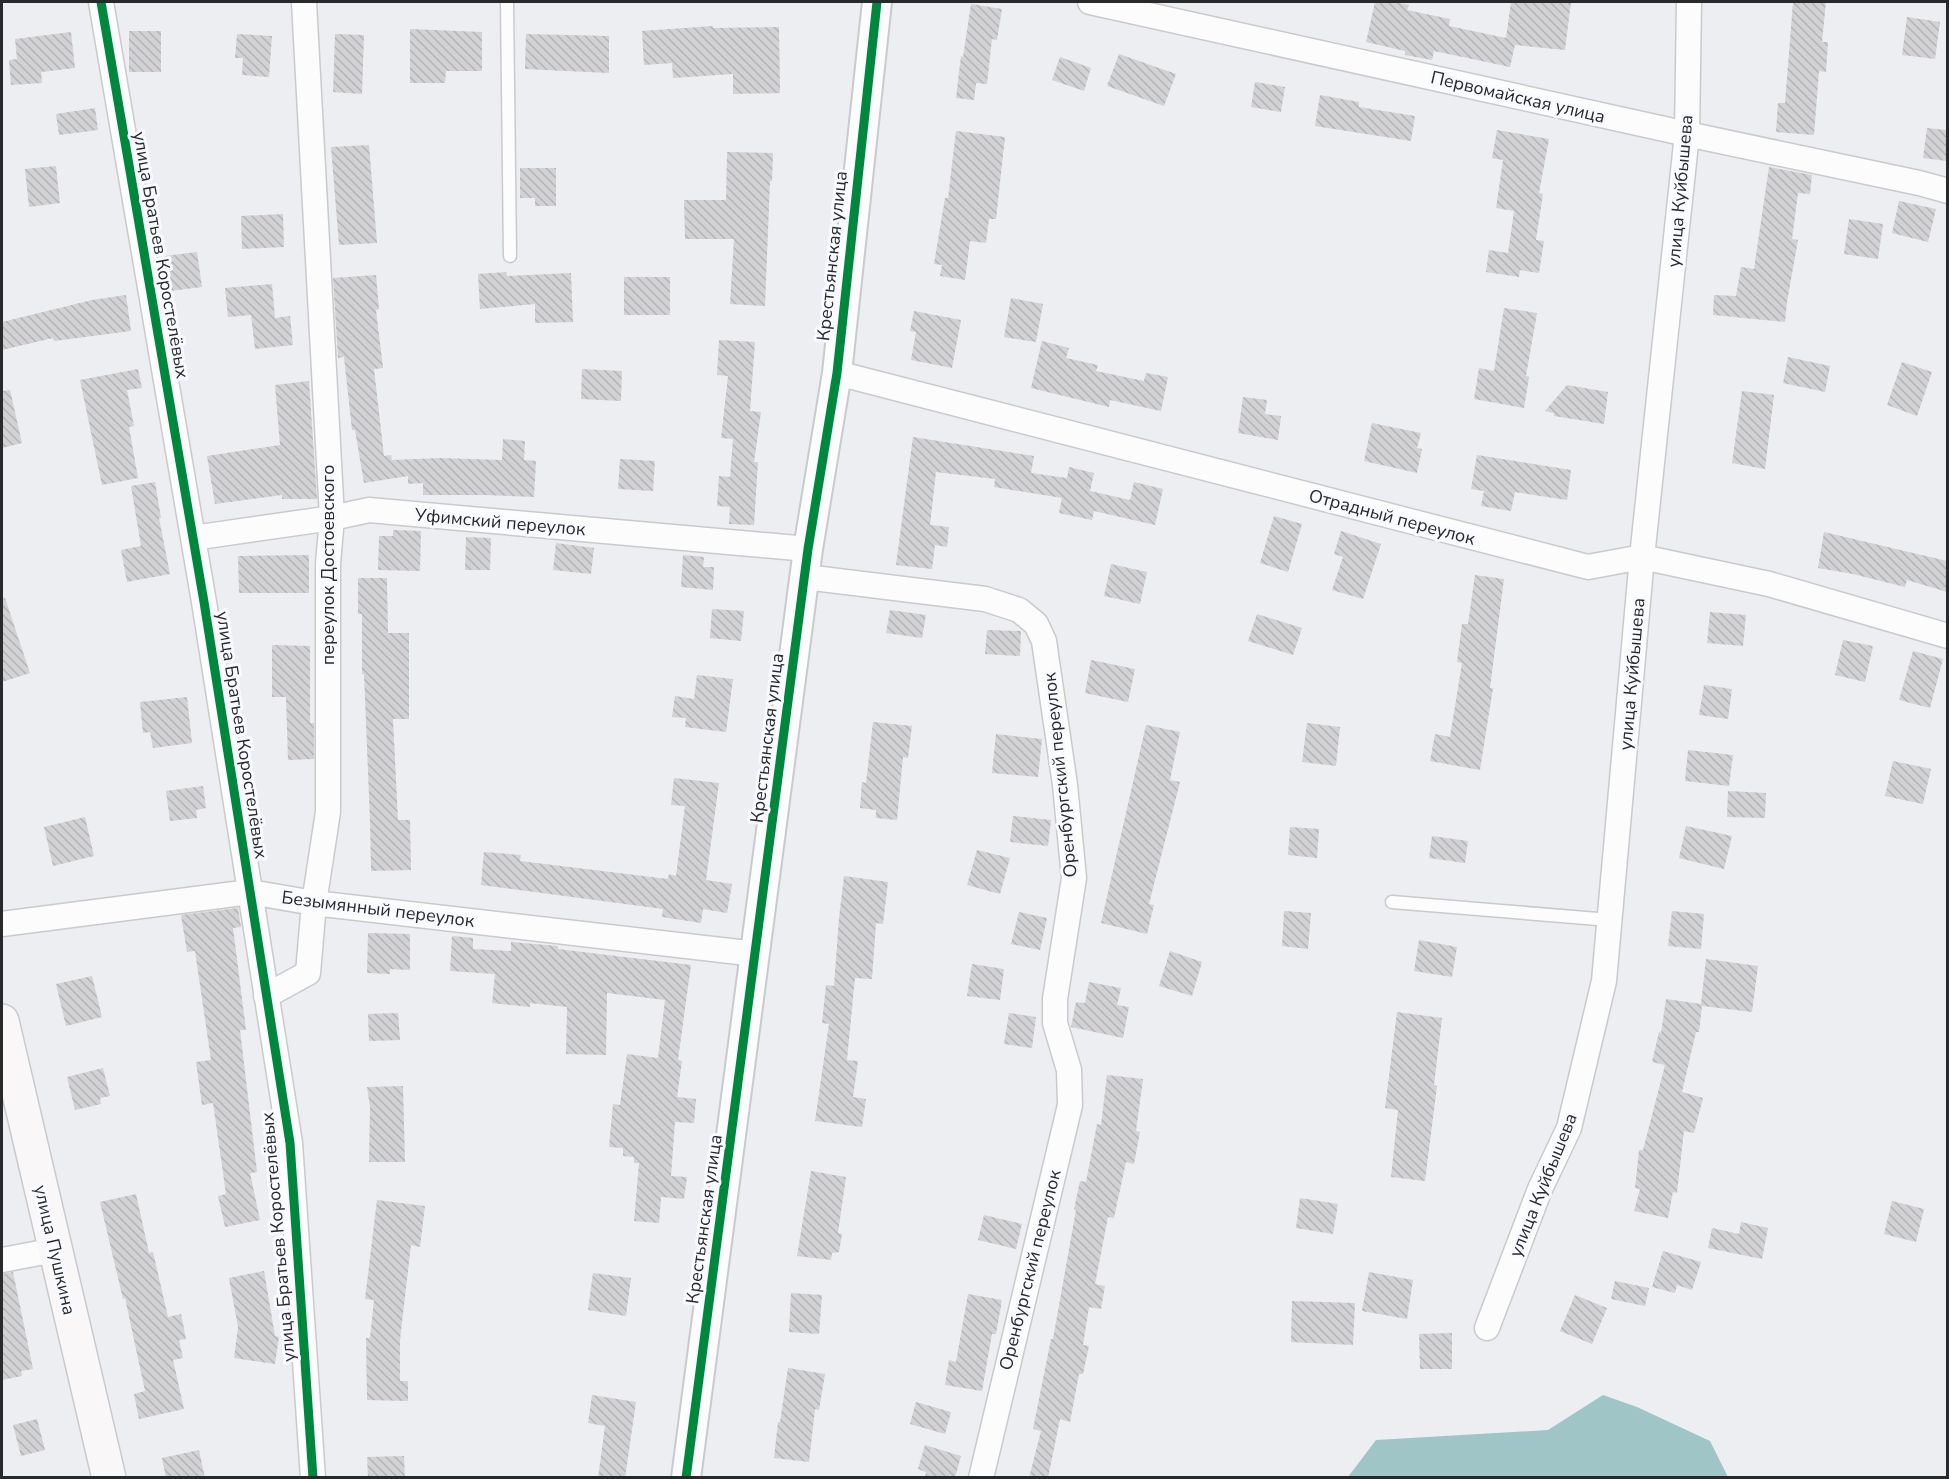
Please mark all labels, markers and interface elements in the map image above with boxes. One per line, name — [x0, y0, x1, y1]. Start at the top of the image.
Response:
street label: Первомайская улица — [1428, 65, 1608, 129]
street label: улица Куйбышева — [1661, 114, 1699, 268]
street label: улица Братьев Коростелёвых — [127, 130, 195, 381]
street label: Крестьянская улица — [811, 170, 853, 342]
street label: переулок Достоевского — [316, 465, 340, 665]
street label: Отрадный переулок — [1306, 483, 1478, 551]
street label: Уфимский переулок — [413, 502, 587, 541]
street label: улица Куйбышева — [1613, 597, 1651, 751]
street label: улица Братьев Коростелёвых — [211, 609, 273, 861]
street label: Крестьянская улица — [745, 652, 789, 824]
street label: Оренбургский переулок — [1037, 671, 1083, 879]
street label: Безымянный переулок — [280, 885, 476, 933]
street label: улица Куйбышева — [1503, 1110, 1583, 1260]
street label: улица Братьев Коростелёвых — [255, 1111, 301, 1363]
street label: Крестьянская улица — [680, 1133, 728, 1305]
street label: Оренбургский переулок — [993, 1167, 1067, 1373]
street label: улица Пушкина — [28, 1183, 82, 1317]

